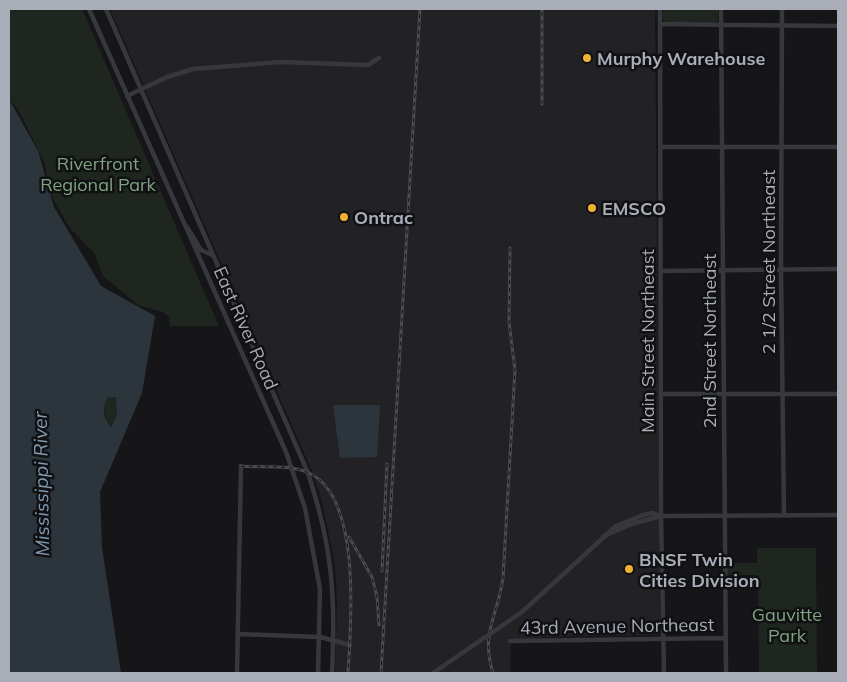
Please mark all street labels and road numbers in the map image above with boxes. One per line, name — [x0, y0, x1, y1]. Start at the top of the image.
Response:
street label: 2 1/2 Street Northeast — [757, 170, 780, 354]
street label: Main Street Northeast — [636, 249, 659, 433]
street label: 2nd Street Northeast — [698, 254, 721, 428]
street label: East River Road — [209, 263, 283, 393]
street label: 43rd Avenue Northeast — [520, 613, 714, 639]

